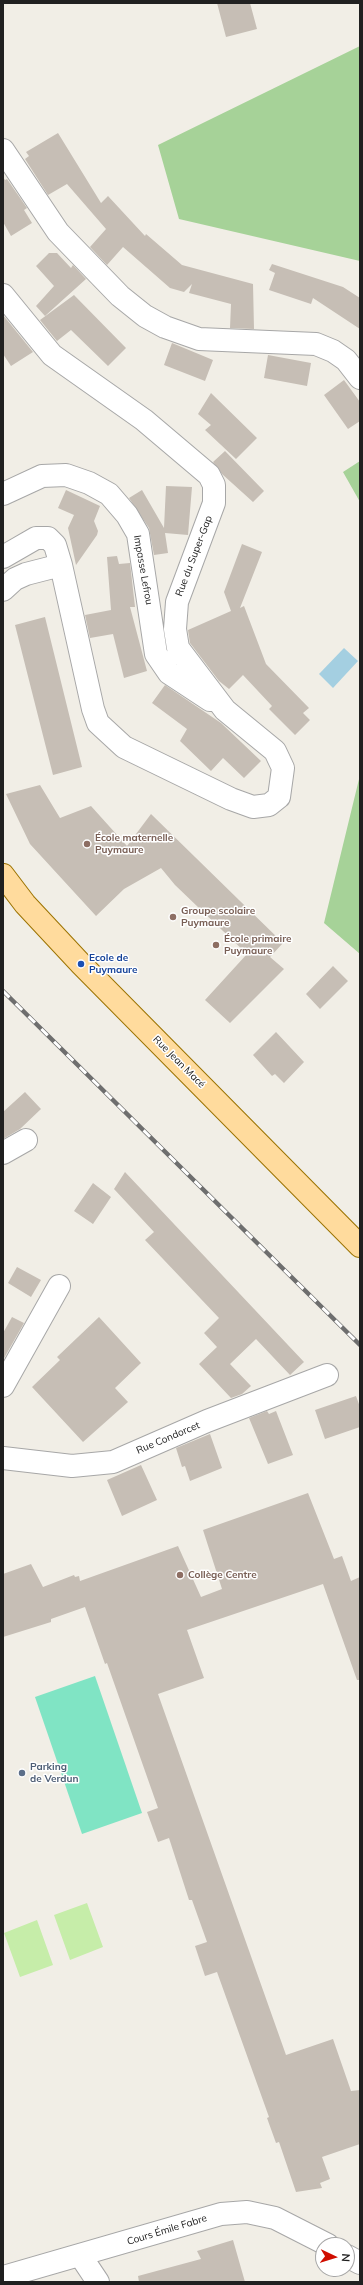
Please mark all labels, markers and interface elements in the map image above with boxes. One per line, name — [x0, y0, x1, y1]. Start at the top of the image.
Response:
street label: Rue du Super-Gap — [173, 514, 215, 598]
street label: Impasse Lefrou — [131, 534, 155, 606]
place label: École maternelle Puymaure — [95, 832, 173, 856]
marker: École maternelle Puymaure — [82, 839, 92, 849]
place label: Groupe scolaire Puymaure — [181, 905, 255, 928]
marker: Groupe scolaire Puymaure — [168, 912, 178, 922]
place label: École primaire Puymaure — [224, 933, 291, 956]
marker: École primaire Puymaure — [211, 940, 221, 950]
place label: Ecole de Puymaure — [89, 952, 137, 976]
marker: Ecole de Puymaure — [76, 959, 86, 969]
street label: Rue Jean Macé — [150, 1033, 208, 1091]
street label: Rue Condorcet — [134, 1419, 202, 1457]
place label: Collège Centre — [188, 1569, 257, 1581]
marker: Collège Centre — [175, 1570, 185, 1580]
place label: Parking de Verdun — [30, 1761, 79, 1784]
marker: Parking de Verdun — [17, 1768, 27, 1778]
street label: Cours Émile Fabre — [126, 2212, 208, 2248]
north arrow — [315, 2237, 355, 2277]
text: N — [339, 2253, 353, 2262]

